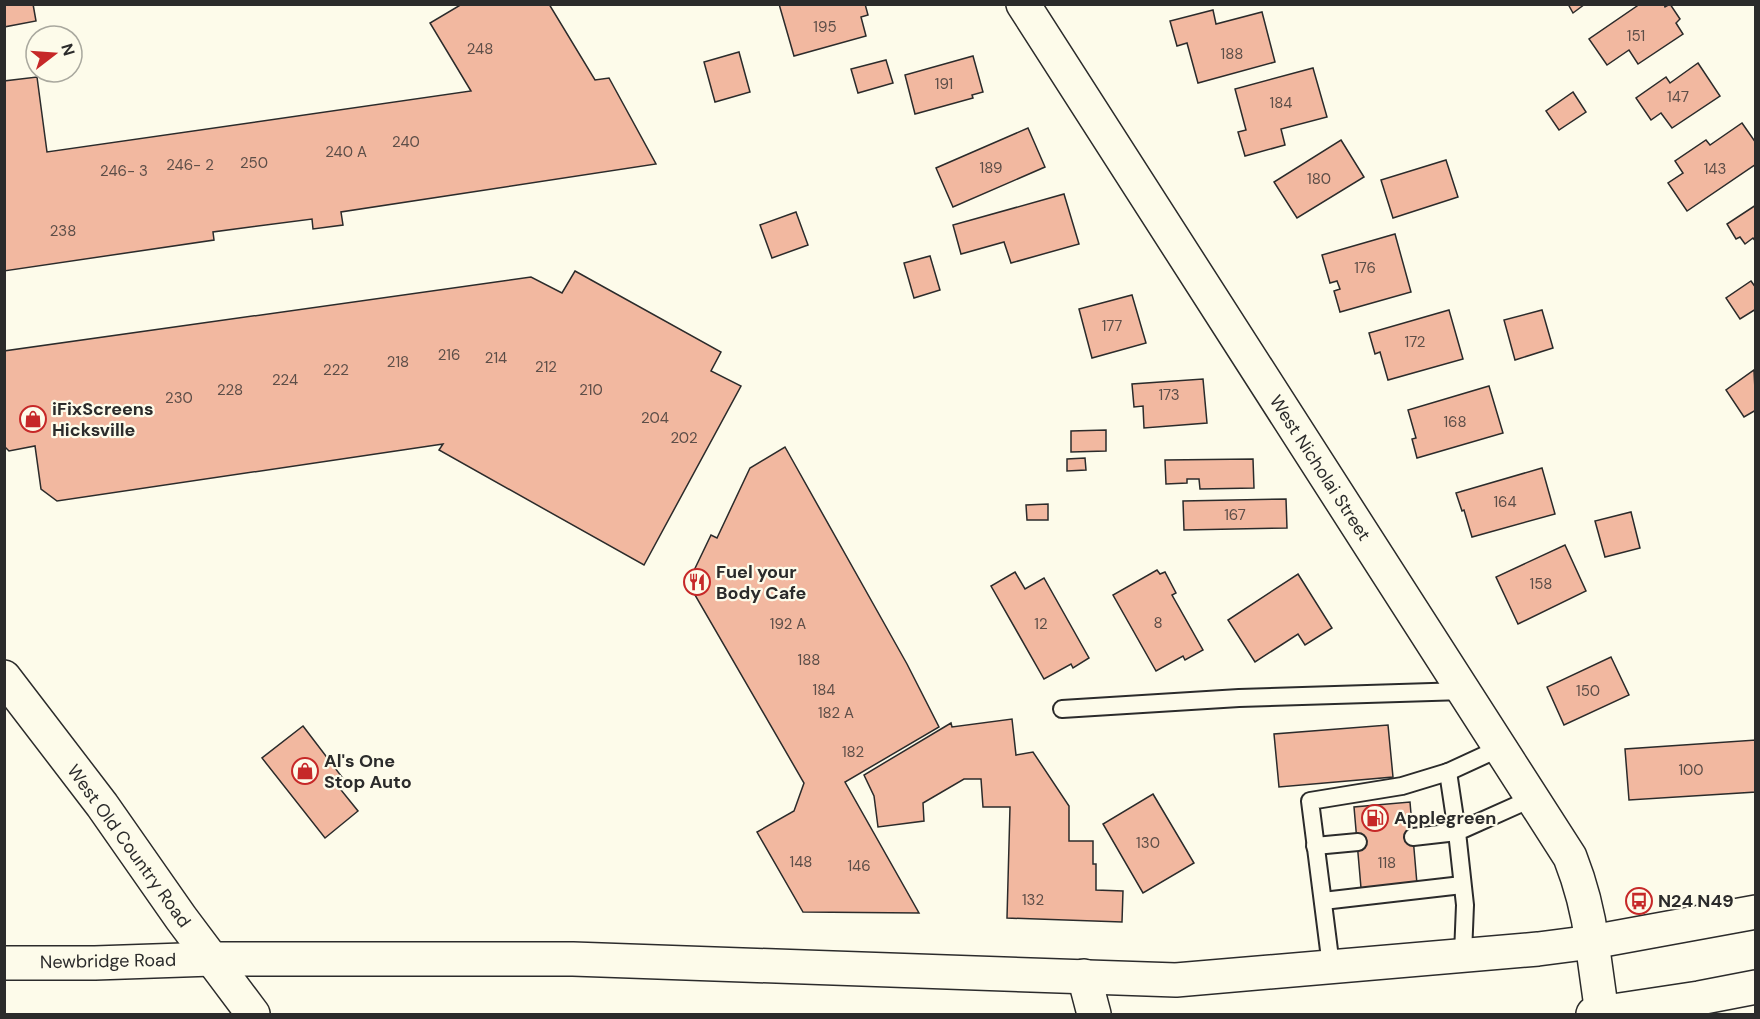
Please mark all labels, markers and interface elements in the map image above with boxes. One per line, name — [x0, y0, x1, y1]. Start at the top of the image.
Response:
house number: 195 — [813, 17, 837, 37]
north arrow — [24, 24, 84, 84]
house number: 151 — [1627, 26, 1645, 46]
house number: 248 — [467, 39, 493, 59]
text: N — [56, 41, 80, 58]
house number: 188 — [1221, 44, 1243, 64]
house number: 191 — [935, 74, 953, 94]
house number: 147 — [1667, 87, 1689, 107]
house number: 184 — [1270, 93, 1292, 113]
house number: 240 — [392, 132, 420, 152]
house number: 240 A — [325, 142, 367, 162]
house number: 250 — [240, 153, 268, 173]
house number: 246- 2 — [166, 155, 214, 175]
house number: 189 — [980, 158, 1002, 178]
house number: 143 — [1704, 159, 1726, 179]
house number: 246- 3 — [100, 161, 148, 181]
house number: 180 — [1307, 169, 1331, 189]
house number: 238 — [50, 221, 76, 241]
house number: 176 — [1354, 258, 1376, 278]
house number: 177 — [1102, 316, 1122, 336]
house number: 172 — [1405, 332, 1425, 352]
house number: 216 — [438, 345, 460, 365]
house number: 214 — [485, 348, 507, 368]
house number: 218 — [387, 352, 409, 372]
house number: 212 — [535, 357, 557, 377]
house number: 222 — [323, 360, 349, 380]
house number: 224 — [272, 370, 298, 390]
house number: 228 — [217, 380, 243, 400]
house number: 210 — [579, 380, 603, 400]
house number: 173 — [1158, 385, 1180, 405]
house number: 230 — [165, 388, 193, 408]
street label: West Nicholai Street — [1264, 391, 1376, 545]
place label: iFixScreens Hicksville — [52, 397, 154, 442]
shop icon: iFixScreens Hicksville — [18, 404, 48, 434]
house number: 204 — [641, 408, 669, 428]
house number: 168 — [1443, 412, 1467, 432]
house number: 202 — [670, 428, 698, 448]
house number: 164 — [1493, 492, 1517, 512]
house number: 167 — [1224, 505, 1246, 525]
place label: Fuel your Body Cafe — [716, 560, 807, 605]
restaurant icon: Fuel your Body Cafe — [682, 567, 712, 597]
house number: 158 — [1530, 574, 1552, 594]
house number: 8 — [1153, 613, 1163, 633]
house number: 192 A — [770, 614, 806, 634]
house number: 12 — [1034, 614, 1048, 634]
house number: 188 — [798, 650, 820, 670]
house number: 184 — [813, 680, 835, 700]
house number: 150 — [1576, 681, 1600, 701]
house number: 182 A — [818, 703, 854, 723]
house number: 182 — [842, 742, 864, 762]
place label: Al's One Stop Auto — [324, 749, 412, 794]
shop icon: Al's One Stop Auto — [290, 756, 320, 786]
street label: West Old Country Road — [62, 760, 196, 932]
house number: 100 — [1678, 760, 1704, 780]
fuel station icon: Applegreen — [1360, 803, 1390, 833]
place label: Applegreen — [1394, 806, 1496, 830]
house number: 130 — [1136, 833, 1160, 853]
house number: 148 — [790, 852, 812, 872]
house number: 118 — [1378, 853, 1396, 873]
house number: 146 — [847, 856, 871, 876]
bus stop icon: N24 N49 — [1624, 886, 1654, 916]
place label: N24 N49 — [1658, 889, 1734, 913]
house number: 132 — [1022, 890, 1044, 910]
street label: Newbridge Road — [40, 948, 176, 974]

